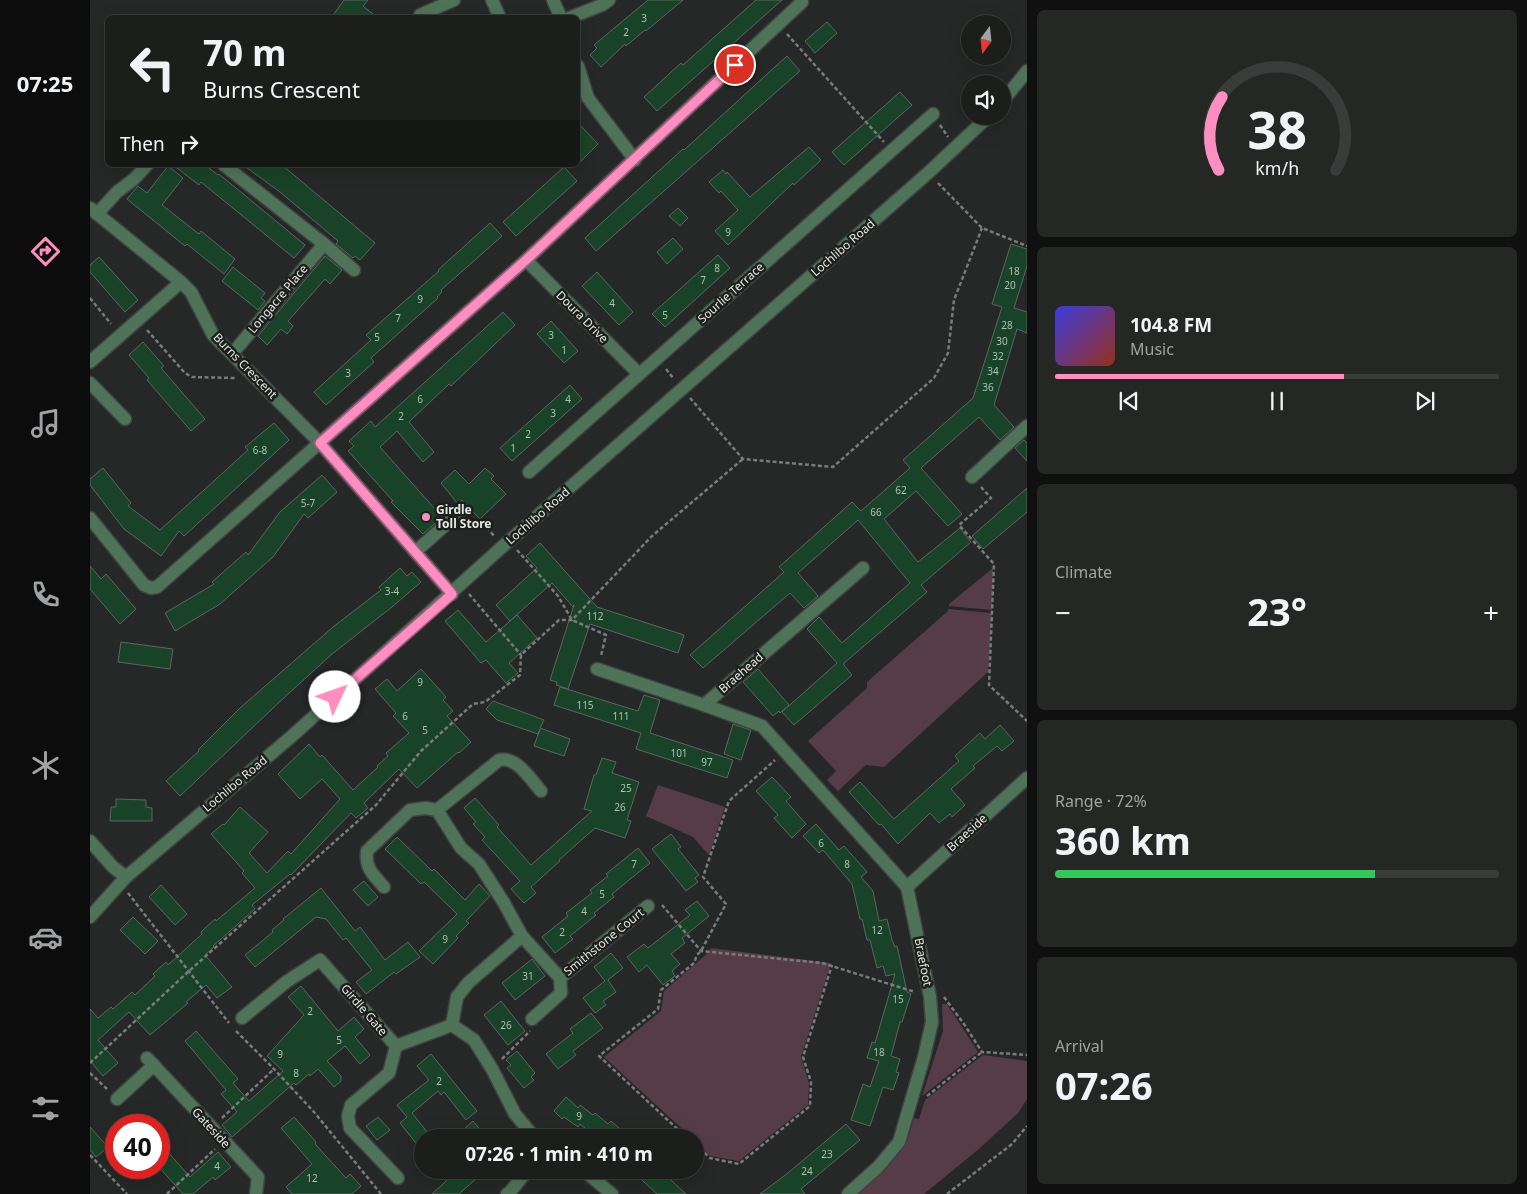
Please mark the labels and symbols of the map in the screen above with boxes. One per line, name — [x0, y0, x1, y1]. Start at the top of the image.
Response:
house number: 3 — [641, 11, 647, 25]
north arrow — [961, 15, 1011, 65]
house number: 2 — [623, 25, 629, 39]
pin — [714, 44, 756, 86]
street label: Lochlibo Road — [807, 215, 878, 280]
house number: 9 — [725, 225, 731, 239]
street label: Sourlie Terrace — [694, 258, 768, 327]
street label: Longacre Place — [244, 260, 312, 337]
house number: 8 — [714, 261, 720, 275]
house number: 18 — [1008, 264, 1020, 278]
house number: 7 — [700, 273, 706, 287]
house number: 20 — [1004, 278, 1016, 292]
street label: Doura Drive — [552, 287, 612, 347]
house number: 9 — [417, 292, 423, 306]
house number: 4 — [609, 296, 615, 310]
house number: 5 — [662, 308, 668, 322]
house number: 7 — [395, 311, 401, 325]
house number: 28 — [1001, 318, 1013, 332]
house number: 3 — [548, 328, 554, 342]
street label: Burns Crescent — [210, 329, 282, 403]
house number: 5 — [374, 330, 380, 344]
house number: 30 — [996, 334, 1008, 348]
house number: 1 — [561, 343, 567, 357]
house number: 32 — [992, 349, 1004, 363]
house number: 34 — [987, 364, 999, 378]
house number: 3 — [345, 366, 351, 380]
house number: 36 — [982, 380, 994, 394]
house number: 6 — [417, 392, 423, 406]
house number: 4 — [565, 392, 571, 406]
house number: 3 — [550, 406, 556, 420]
house number: 2 — [398, 409, 404, 423]
house number: 2 — [525, 427, 531, 441]
house number: 1 — [510, 441, 516, 455]
house number: 6-8 — [253, 443, 268, 457]
street label: Lochlibo Road — [502, 483, 573, 548]
house number: 62 — [895, 483, 907, 497]
house number: 5-7 — [301, 496, 316, 510]
place label: Girdle Toll Store — [436, 501, 491, 532]
house number: 66 — [870, 505, 882, 519]
marker: Girdle Toll Store — [420, 511, 432, 523]
house number: 3-4 — [385, 584, 400, 598]
house number: 112 — [586, 609, 604, 623]
street label: Braehead — [715, 648, 767, 697]
position arrow — [308, 670, 360, 722]
house number: 9 — [417, 675, 423, 689]
house number: 115 — [576, 698, 594, 712]
house number: 6 — [402, 709, 408, 723]
house number: 111 — [612, 709, 630, 723]
house number: 5 — [422, 723, 428, 737]
house number: 101 — [670, 746, 688, 760]
street label: Lochlibo Road — [199, 752, 271, 816]
house number: 97 — [701, 755, 713, 769]
house number: 25 — [620, 781, 632, 795]
house number: 26 — [614, 800, 626, 814]
street label: Braeside — [943, 810, 991, 855]
house number: 6 — [818, 836, 824, 850]
house number: 7 — [631, 857, 637, 871]
house number: 8 — [844, 857, 850, 871]
house number: 5 — [599, 887, 605, 901]
street label: Smithstone Court — [560, 903, 648, 979]
house number: 4 — [581, 904, 587, 918]
house number: 12 — [871, 923, 883, 937]
house number: 2 — [559, 925, 565, 939]
house number: 9 — [442, 932, 448, 946]
street label: Braefoot — [910, 936, 937, 988]
house number: 31 — [522, 969, 534, 983]
street label: Girdle Gate — [337, 980, 392, 1039]
house number: 15 — [892, 992, 904, 1006]
house number: 2 — [307, 1004, 313, 1018]
house number: 26 — [500, 1018, 512, 1032]
house number: 5 — [336, 1033, 342, 1047]
house number: 18 — [873, 1045, 885, 1059]
house number: 9 — [277, 1047, 283, 1061]
house number: 8 — [293, 1066, 299, 1080]
house number: 2 — [436, 1074, 442, 1088]
street label: Gateside — [188, 1104, 235, 1152]
house number: 9 — [576, 1109, 582, 1123]
speed limit sign: 40 — [105, 1114, 170, 1179]
house number: 23 — [821, 1147, 833, 1161]
house number: 4 — [214, 1159, 220, 1173]
house number: 24 — [801, 1164, 813, 1178]
house number: 12 — [306, 1171, 318, 1185]

